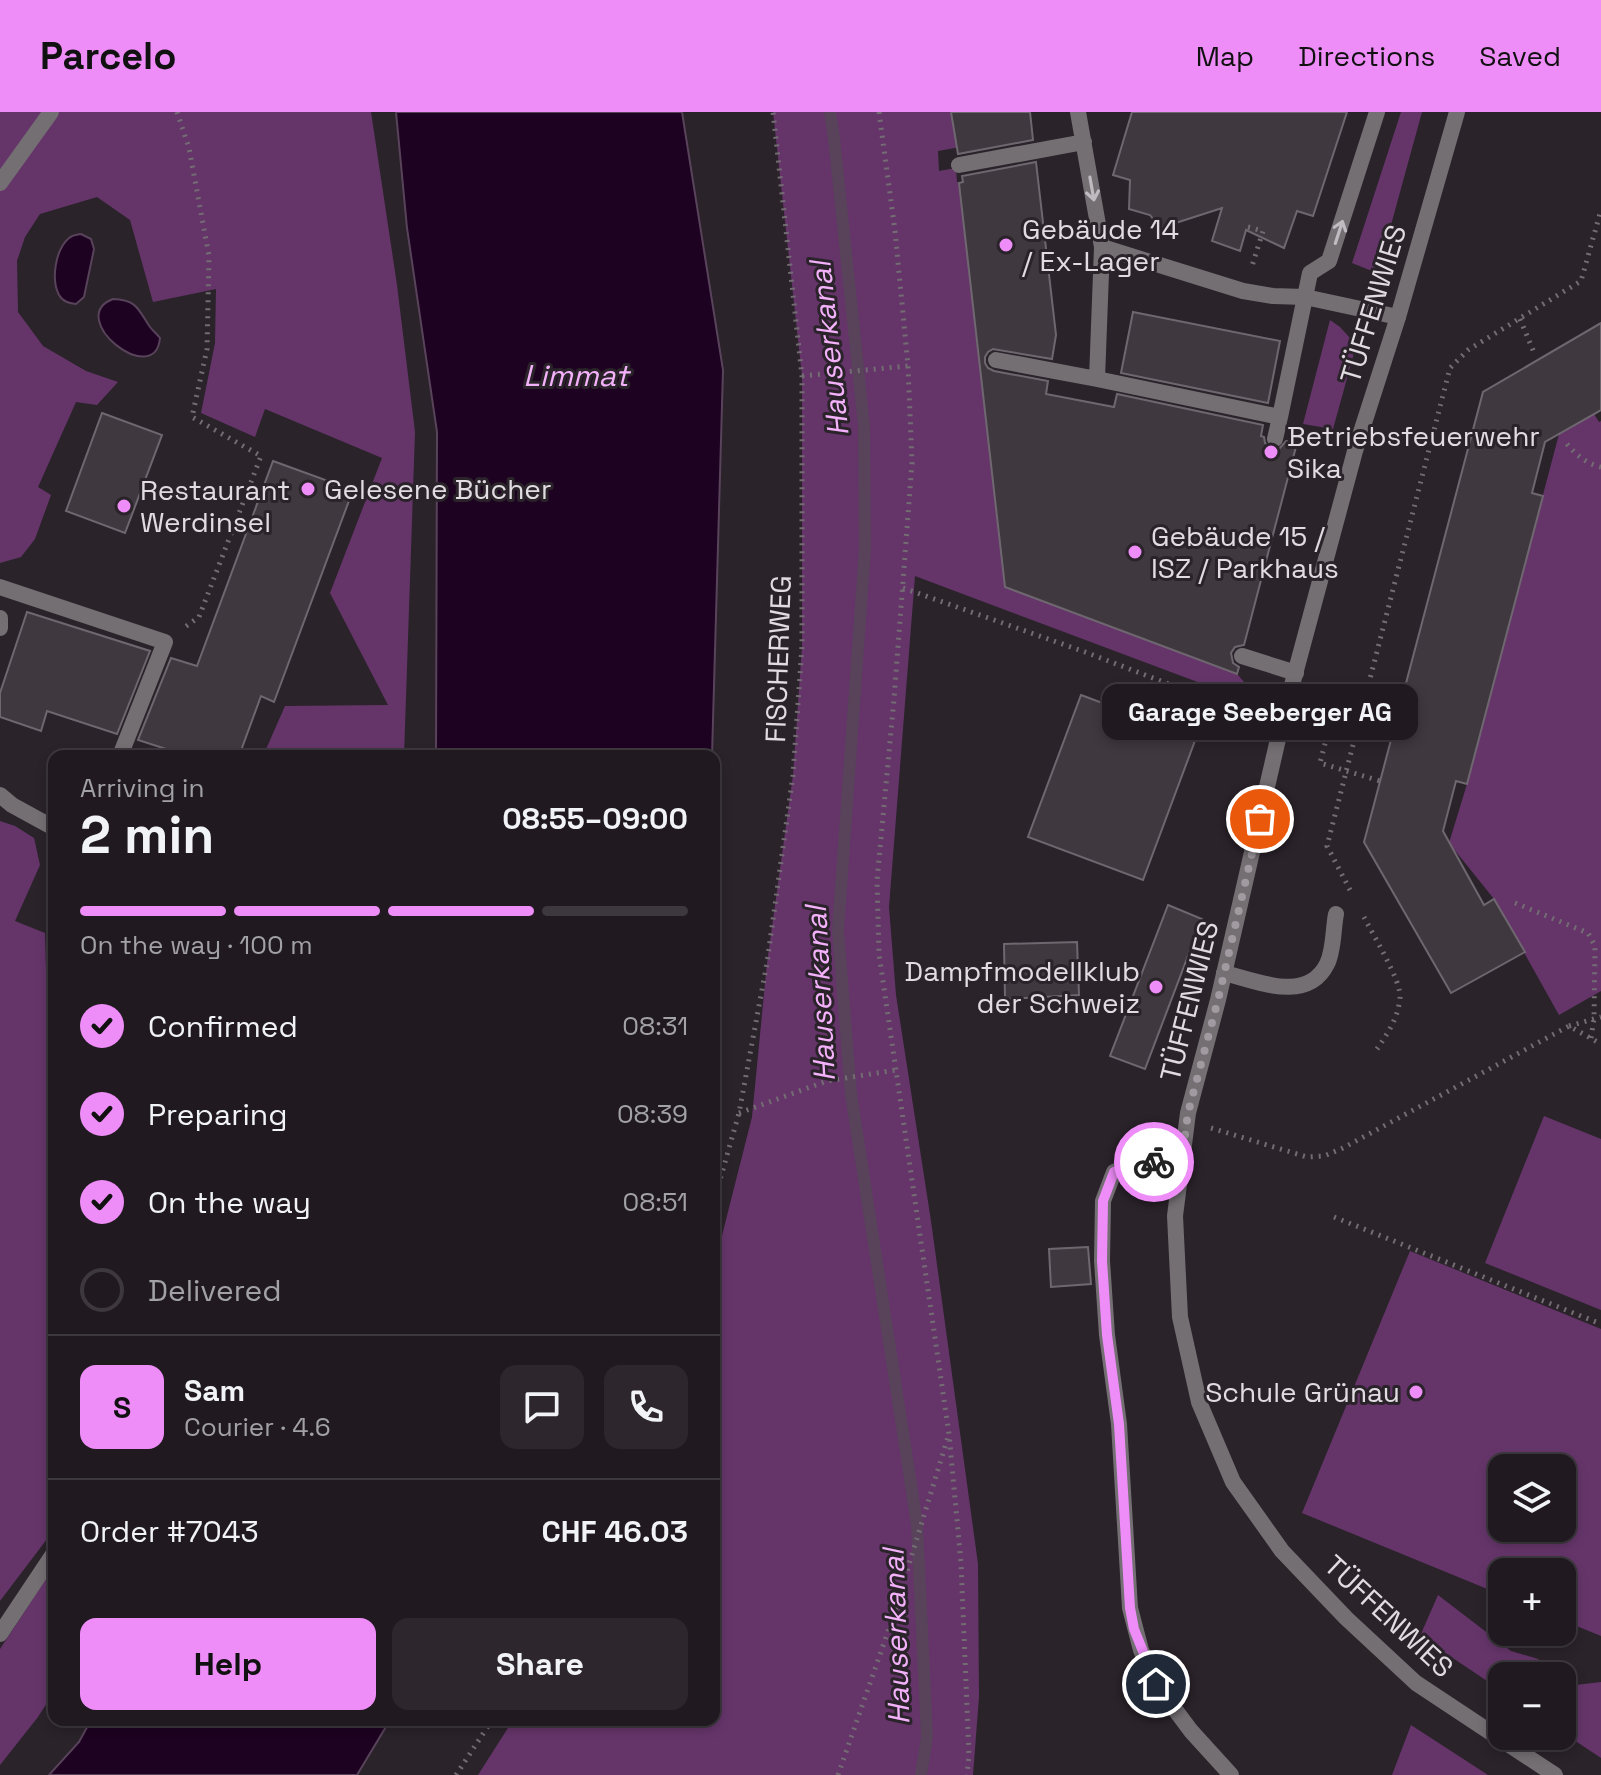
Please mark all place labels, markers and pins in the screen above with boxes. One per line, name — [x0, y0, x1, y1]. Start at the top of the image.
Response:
place label: Gebäude 14 / Ex-Lager — [1022, 211, 1179, 279]
marker: Gebäude 14 / Ex-Lager — [997, 236, 1015, 254]
place label: Betriebsfeuerwehr Sika — [1287, 418, 1540, 486]
marker: Betriebsfeuerwehr Sika — [1262, 443, 1280, 461]
place label: Gelesene Bücher — [324, 471, 551, 507]
place label: Restaurant Werdinsel — [140, 472, 290, 540]
marker: Gelesene Bücher — [299, 480, 317, 498]
marker: Restaurant Werdinsel — [115, 497, 133, 515]
place label: Gebäude 15 / ISZ / Parkhaus — [1151, 518, 1339, 586]
marker: Gebäude 15 / ISZ / Parkhaus — [1126, 543, 1144, 561]
callout: Garage Seeberger AG — [1102, 683, 1418, 739]
pin — [1226, 785, 1294, 853]
place label: Dampfmodellklub der Schweiz — [905, 953, 1140, 1021]
marker: Dampfmodellklub der Schweiz — [1147, 978, 1165, 996]
place label: Schule Grünau — [1205, 1374, 1400, 1410]
marker: Schule Grünau — [1407, 1383, 1425, 1401]
pin — [1122, 1650, 1190, 1718]

